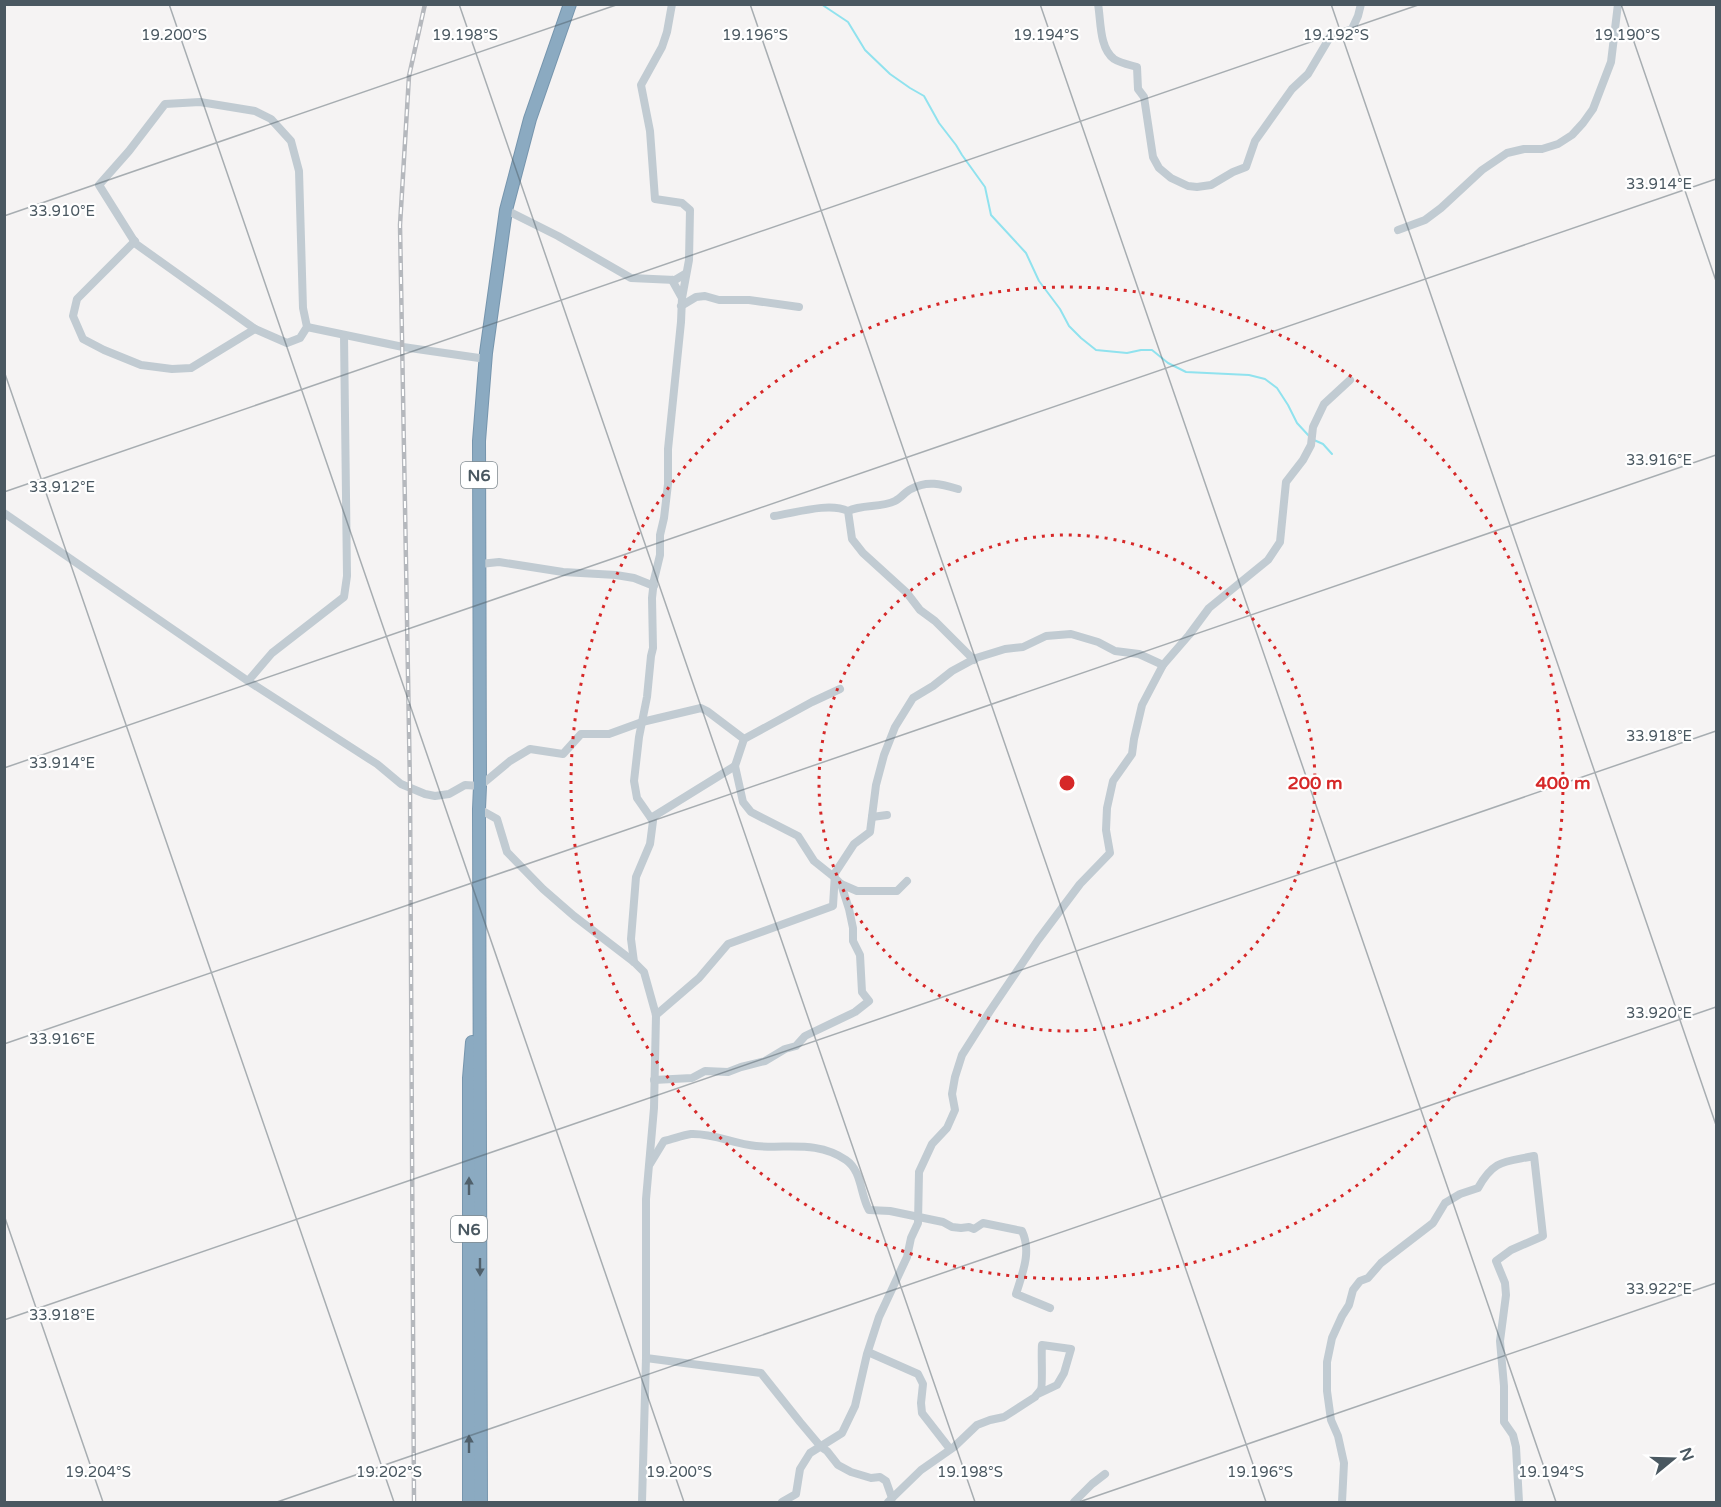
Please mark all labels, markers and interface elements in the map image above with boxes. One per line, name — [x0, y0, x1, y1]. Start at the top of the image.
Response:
text: 19.200°S — [141, 26, 207, 44]
text: 19.198°S — [432, 26, 498, 44]
text: 19.196°S — [722, 26, 788, 44]
text: 19.194°S — [1013, 26, 1079, 44]
text: 19.192°S — [1303, 26, 1369, 44]
text: 19.190°S — [1594, 26, 1660, 44]
text: 33.914°E — [1626, 175, 1692, 193]
text: 33.910°E — [29, 202, 95, 220]
text: 33.916°E — [1626, 451, 1692, 469]
road number: N6 — [461, 462, 497, 488]
text: 33.912°E — [29, 478, 95, 496]
text: 33.918°E — [1626, 727, 1692, 745]
text: 33.914°E — [29, 754, 95, 772]
text: 200 m — [1287, 772, 1343, 794]
text: 400 m — [1535, 772, 1591, 794]
centre of rings — [1057, 773, 1077, 793]
text: 33.920°E — [1626, 1004, 1692, 1022]
text: 33.916°E — [29, 1030, 95, 1048]
one-way arrow — [464, 1177, 474, 1196]
road number: N6 — [451, 1216, 487, 1242]
one-way arrow — [475, 1257, 485, 1276]
text: 33.922°E — [1626, 1280, 1692, 1298]
text: 33.918°E — [29, 1306, 95, 1324]
north arrow — [1643, 1429, 1703, 1489]
one-way arrow — [464, 1435, 474, 1454]
text: N — [1675, 1445, 1698, 1464]
text: 19.204°S — [65, 1463, 131, 1481]
text: 19.202°S — [356, 1463, 422, 1481]
text: 19.200°S — [646, 1463, 712, 1481]
text: 19.198°S — [937, 1463, 1003, 1481]
text: 19.196°S — [1227, 1463, 1293, 1481]
text: 19.194°S — [1518, 1463, 1584, 1481]

